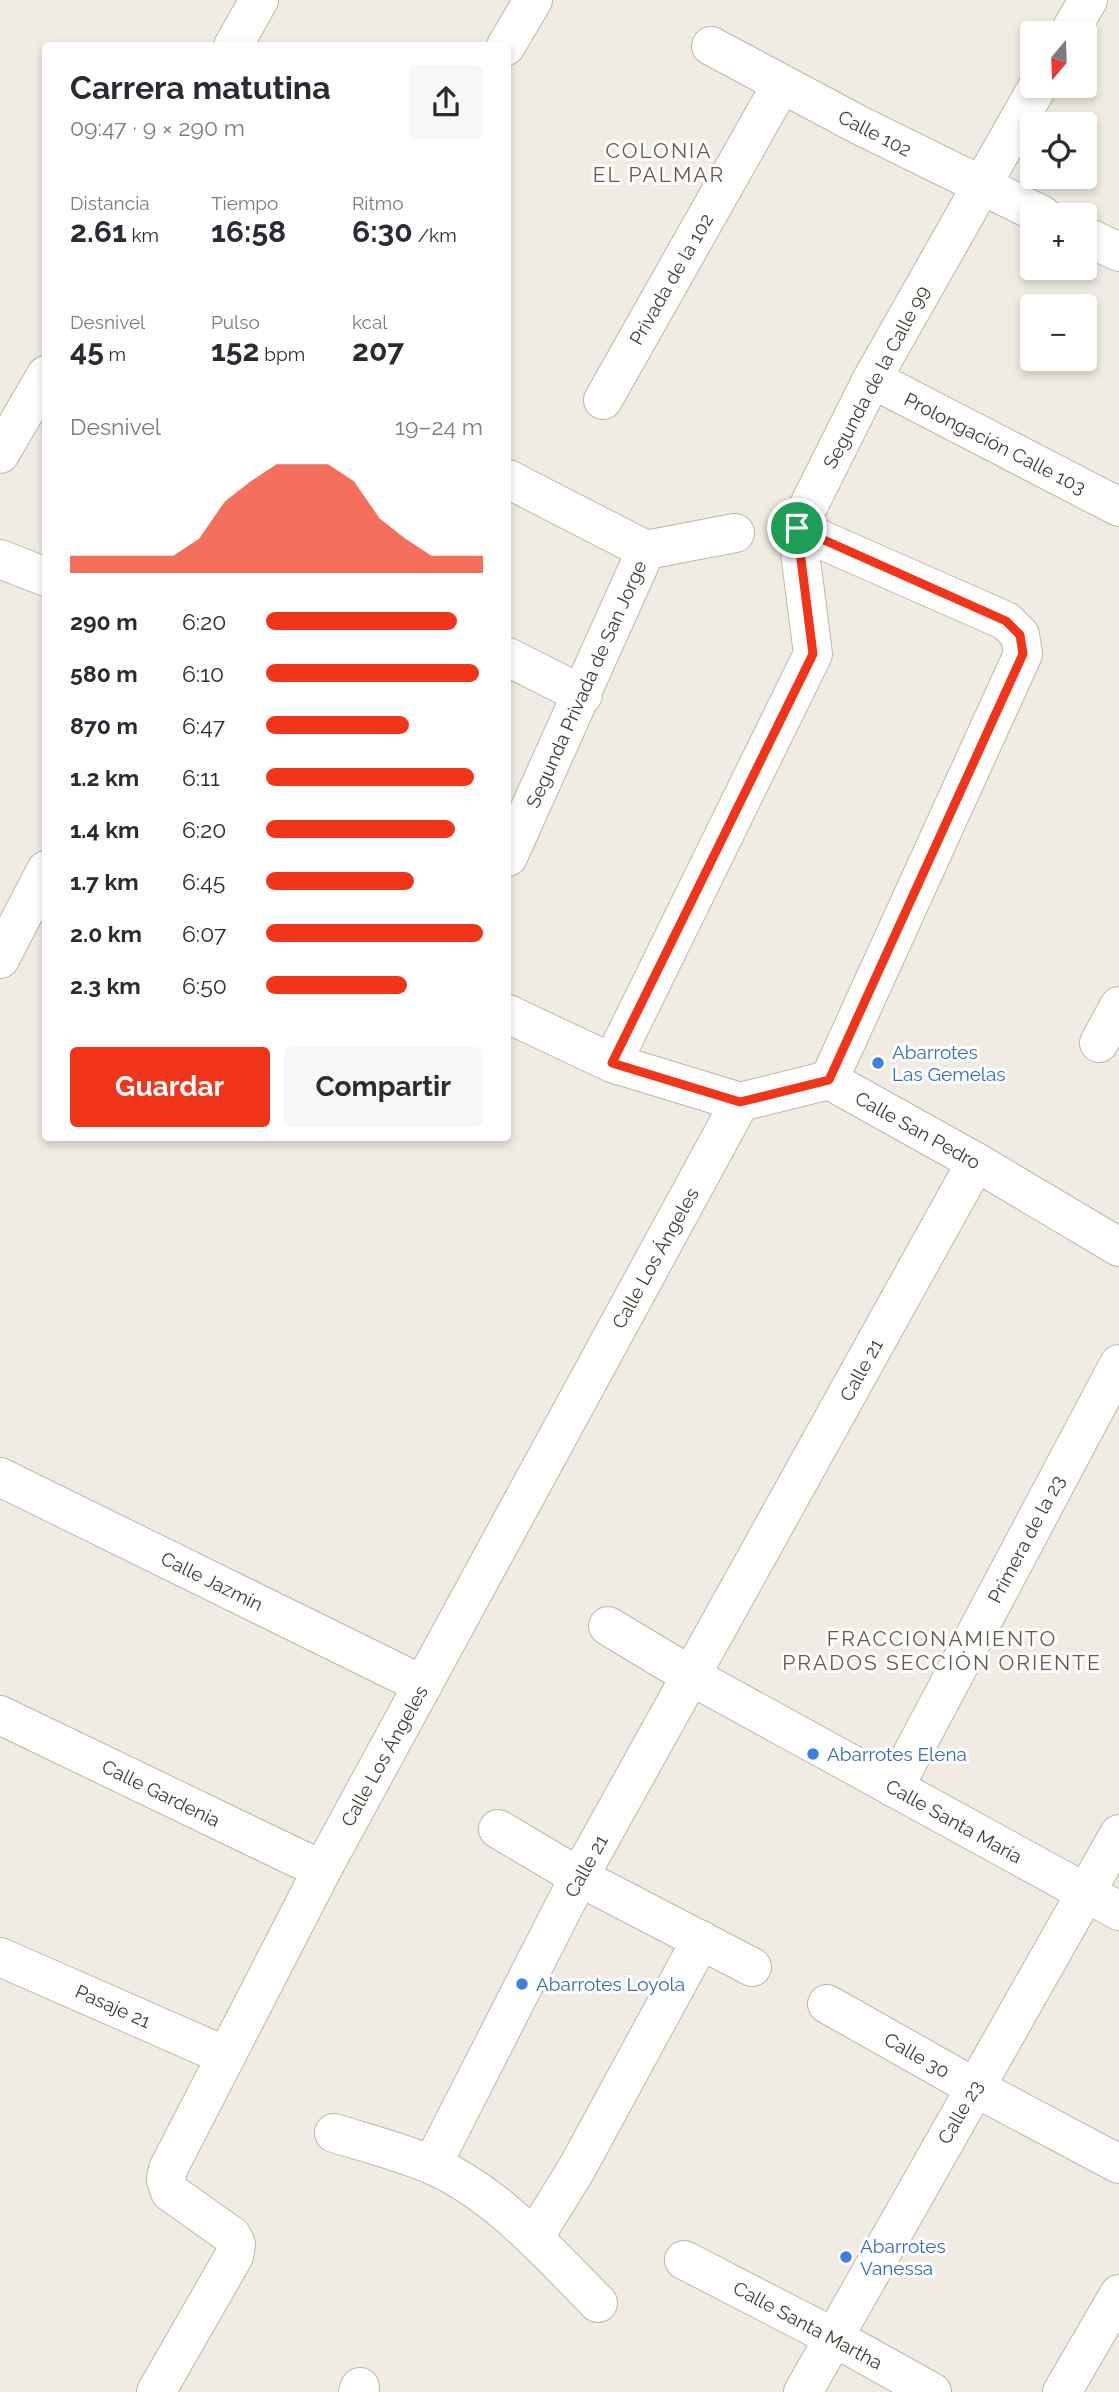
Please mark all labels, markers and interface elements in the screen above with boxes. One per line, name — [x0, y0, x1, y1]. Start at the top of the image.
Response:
north arrow — [1020, 21, 1097, 98]
map controls — [1020, 21, 1097, 371]
button: share — [409, 65, 483, 139]
text: Carrera matutina — [70, 69, 331, 106]
street label: Calle 102 — [835, 105, 915, 161]
button: locate — [1020, 112, 1097, 189]
text: 09:47 · 9 × 290 m — [70, 114, 245, 141]
district label: COLONIA EL PALMAR — [593, 138, 725, 187]
text: Distancia — [70, 192, 150, 214]
text: Tiempo — [211, 192, 278, 214]
text: Ritmo — [352, 192, 404, 214]
button: + — [1020, 203, 1097, 280]
street label: Privada de la 102 — [625, 210, 717, 348]
text: 2.61 — [70, 214, 127, 249]
text: 16:58 — [211, 214, 286, 249]
text: 6:30 — [352, 214, 413, 249]
text: km — [127, 224, 159, 246]
text: /km — [413, 224, 457, 246]
street label: Segunda de la Calle 99 — [818, 282, 934, 472]
button: − — [1020, 294, 1097, 371]
text: Desnivel — [70, 311, 145, 333]
text: Pulso — [211, 311, 260, 333]
text: kcal — [352, 311, 388, 333]
text: 45 — [70, 333, 104, 368]
text: 152 — [211, 333, 259, 368]
text: 207 — [352, 333, 404, 368]
text: m — [104, 343, 126, 365]
text: bpm — [259, 343, 305, 365]
street label: Prolongación Calle 103 — [901, 388, 1089, 498]
text: Desnivel — [70, 413, 161, 440]
text: 19–24 m — [395, 413, 483, 440]
pin — [767, 498, 827, 558]
icon: arrive — [778, 509, 816, 547]
street label: Segunda Privada de San Jorge — [521, 557, 651, 811]
text: 290 m — [70, 608, 138, 635]
text: 6:20 — [182, 608, 226, 635]
text: 580 m — [70, 660, 138, 687]
text: 6:10 — [182, 660, 224, 687]
text: 870 m — [70, 712, 138, 739]
text: 6:47 — [182, 712, 225, 739]
text: 1.2 km — [70, 764, 139, 791]
text: 6:11 — [182, 764, 220, 791]
text: 1.4 km — [70, 816, 139, 843]
text: 6:20 — [182, 816, 226, 843]
text: 1.7 km — [70, 868, 139, 895]
text: 6:45 — [182, 868, 225, 895]
text: 2.0 km — [70, 920, 142, 947]
text: 6:07 — [182, 920, 226, 947]
text: 2.3 km — [70, 972, 141, 999]
text: 6:50 — [182, 972, 227, 999]
place label: Abarrotes Las Gemelas — [892, 1041, 1006, 1085]
button: Guardar — [70, 1047, 270, 1127]
button: Compartir — [284, 1047, 483, 1127]
marker: Abarrotes Las Gemelas — [870, 1055, 886, 1071]
street label: Calle San Pedro — [852, 1086, 984, 1174]
street label: Calle Los Ángeles — [607, 1184, 703, 1332]
street label: Calle 21 — [835, 1335, 887, 1405]
street label: Primera de la 23 — [983, 1471, 1069, 1607]
street label: Calle Jazmín — [157, 1547, 267, 1615]
district label: FRACCIONAMIENTO PRADOS SECCIÓN ORIENTE — [782, 1626, 1102, 1675]
street label: Calle Los Ángeles — [336, 1682, 432, 1830]
place label: Abarrotes Elena — [827, 1743, 967, 1765]
marker: Abarrotes Elena — [805, 1746, 821, 1762]
street label: Calle Gardenia — [98, 1755, 224, 1831]
street label: Calle Santa María — [882, 1774, 1026, 1868]
street label: Calle 21 — [560, 1831, 612, 1901]
place label: Abarrotes Loyola — [536, 1973, 685, 1995]
marker: Abarrotes Loyola — [514, 1976, 530, 1992]
street label: Pasaje 21 — [72, 1980, 154, 2032]
street label: Calle 30 — [881, 2028, 953, 2082]
street label: Calle 23 — [933, 2076, 987, 2148]
place label: Abarrotes Vanessa — [860, 2235, 946, 2279]
marker: Abarrotes Vanessa — [838, 2249, 854, 2265]
street label: Calle Santa Martha — [730, 2276, 886, 2374]

